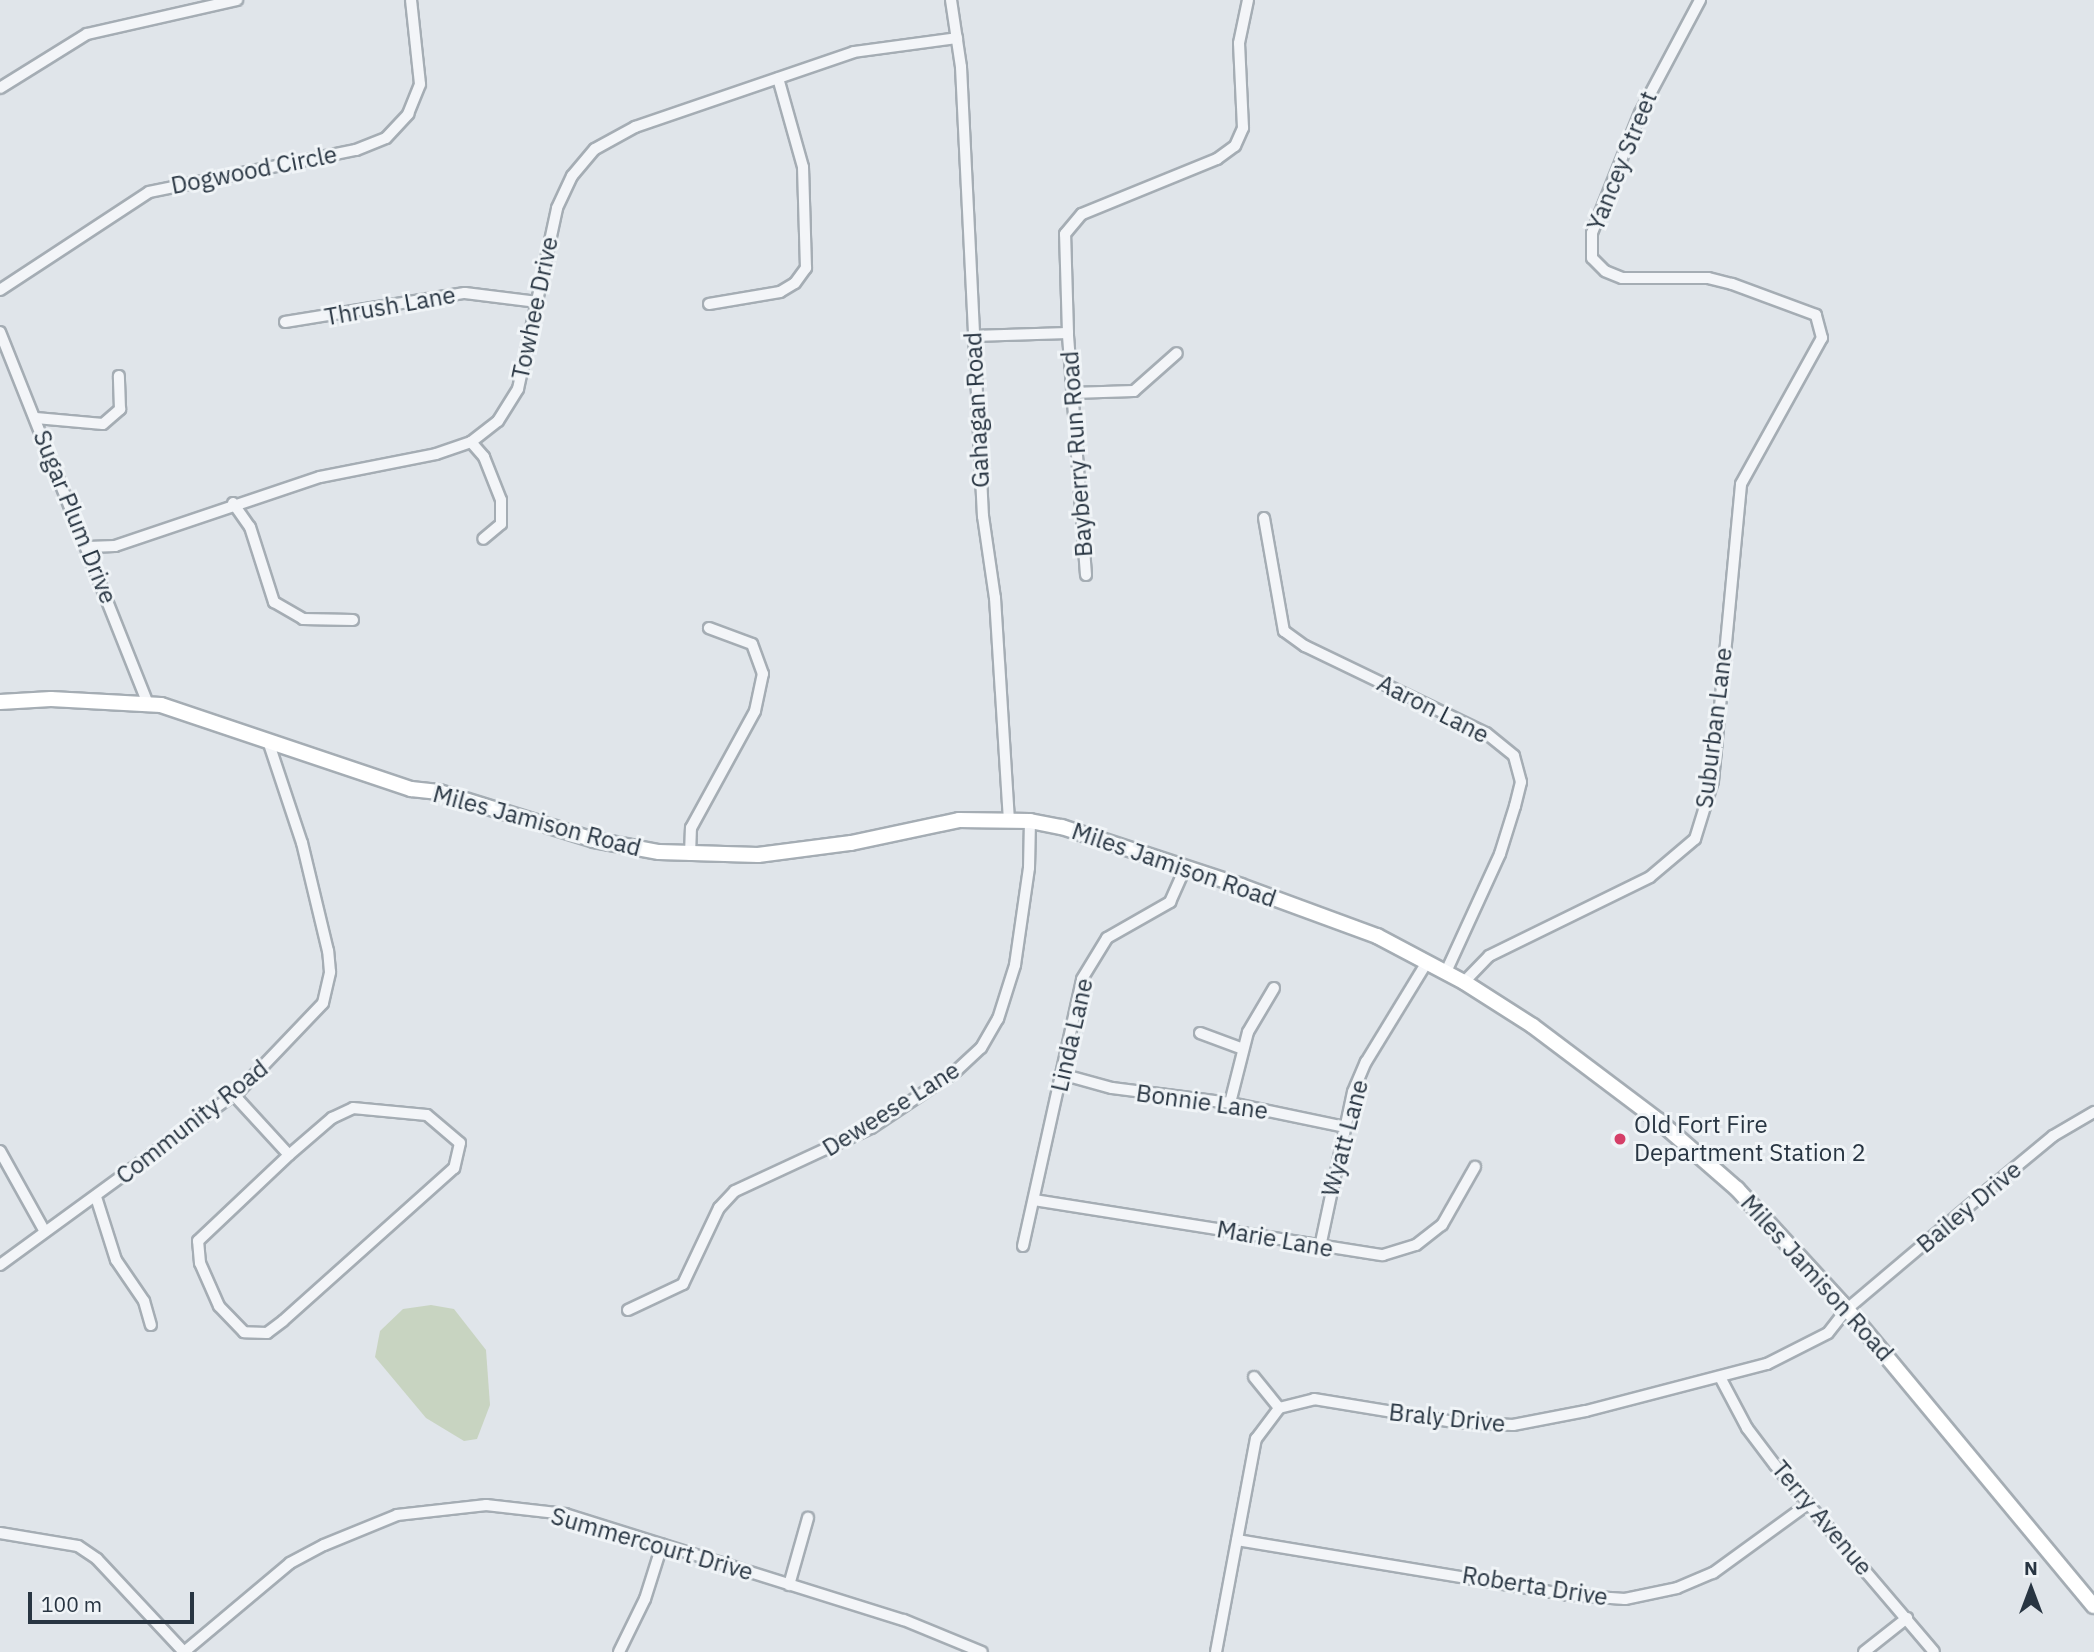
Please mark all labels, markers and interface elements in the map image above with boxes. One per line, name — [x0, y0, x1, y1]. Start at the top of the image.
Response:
street label: Yancey Street — [1581, 87, 1663, 235]
street label: Dogwood Circle — [169, 140, 339, 200]
street label: Towhee Drive — [506, 234, 564, 382]
street label: Thrush Lane — [322, 280, 458, 332]
street label: Gahagan Road — [959, 331, 995, 489]
street label: Bayberry Run Road — [1055, 350, 1099, 558]
street label: Sugar Plum Drive — [27, 426, 123, 608]
street label: Suburban Lane — [1690, 646, 1738, 810]
street label: Aaron Lane — [1372, 669, 1494, 749]
street label: Miles Jamison Road — [430, 779, 644, 863]
street label: Miles Jamison Road — [1068, 817, 1280, 913]
street label: Linda Lane — [1045, 975, 1099, 1095]
street label: Community Road — [110, 1054, 274, 1190]
street label: Deweese Lane — [817, 1055, 965, 1163]
street label: Wyatt Lane — [1316, 1076, 1374, 1200]
street label: Bonnie Lane — [1134, 1078, 1270, 1126]
place label: Old Fort Fire Department Station 2 — [1634, 1111, 1866, 1167]
marker: Old Fort Fire Department Station 2 — [1612, 1131, 1628, 1147]
street label: Bailey Drive — [1911, 1155, 2027, 1259]
street label: Miles Jamison Road — [1735, 1189, 1899, 1367]
street label: Marie Lane — [1215, 1215, 1335, 1263]
street label: Braly Drive — [1387, 1398, 1507, 1438]
street label: Terry Avenue — [1766, 1455, 1878, 1581]
street label: Summercourt Drive — [548, 1501, 756, 1587]
north arrow — [1996, 1554, 2066, 1624]
text: N — [2024, 1556, 2038, 1580]
street label: Roberta Drive — [1460, 1560, 1610, 1612]
scale bar — [32, 1578, 198, 1622]
text: 100 m — [41, 1590, 102, 1618]

